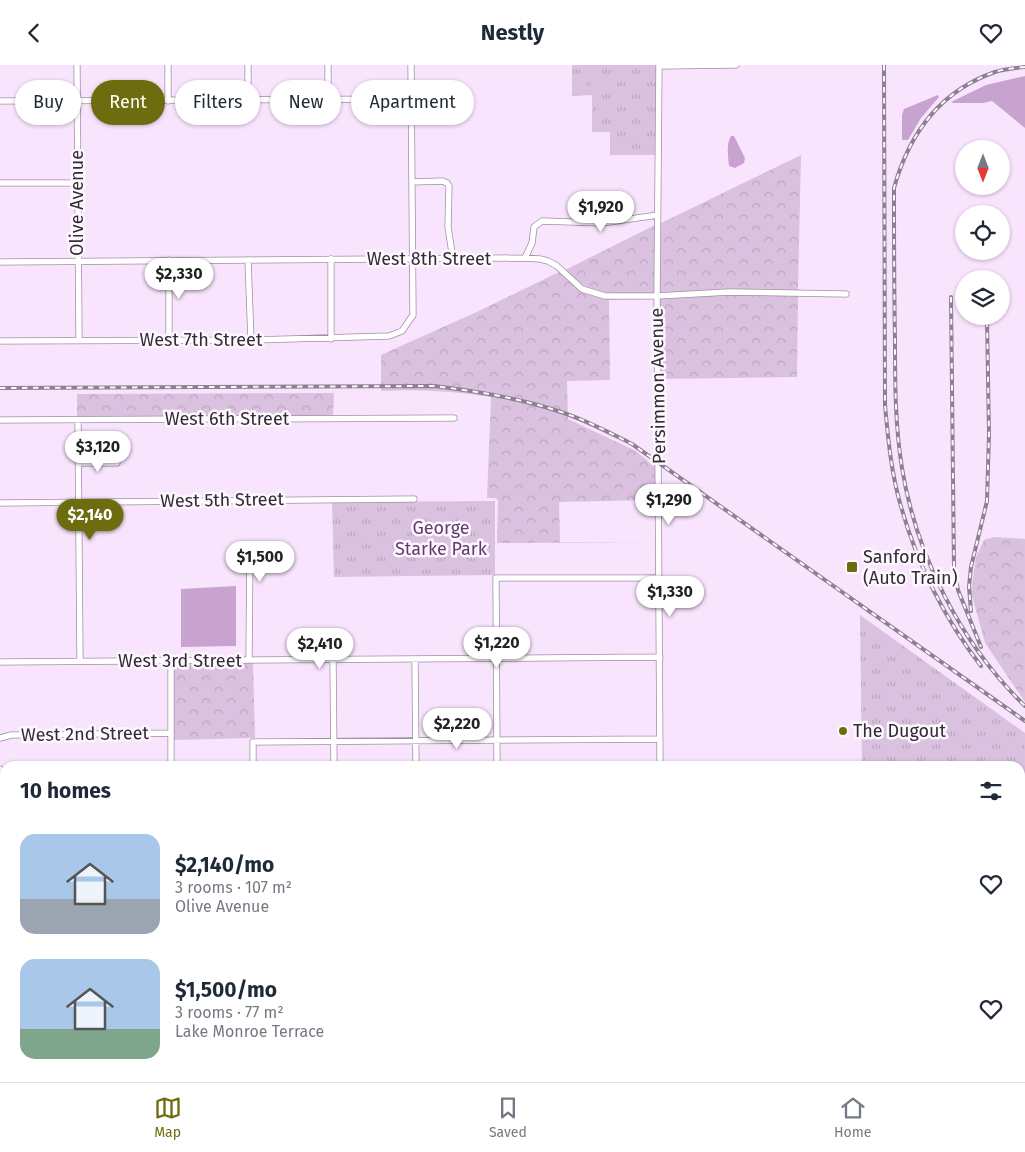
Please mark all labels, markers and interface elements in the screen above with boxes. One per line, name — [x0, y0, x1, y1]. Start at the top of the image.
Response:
icon: back — [20, 19, 48, 47]
text: Nestly — [481, 19, 544, 46]
icon: heart — [977, 19, 1005, 47]
chip: Buy — [15, 80, 81, 125]
chip: Rent — [91, 80, 165, 125]
chip: Filters — [175, 80, 260, 125]
chip: New — [270, 80, 341, 125]
chip: Apartment — [351, 80, 474, 125]
north arrow — [955, 140, 1010, 195]
map controls — [955, 140, 1010, 325]
street label: Olive Avenue — [66, 150, 88, 256]
pin: $1,920 — [560, 191, 642, 233]
text: $1,920 — [578, 197, 624, 216]
button: locate — [955, 205, 1010, 260]
street label: West 8th Street — [367, 248, 492, 270]
pin: $2,330 — [138, 257, 220, 300]
text: $2,330 — [156, 264, 203, 283]
button: layers — [955, 270, 1010, 325]
street label: Persimmon Avenue — [646, 308, 670, 464]
street label: West 7th Street — [140, 329, 263, 351]
street label: West 6th Street — [165, 408, 290, 430]
pin: $3,120 — [57, 431, 139, 473]
text: $3,120 — [76, 437, 120, 456]
pin: $1,290 — [628, 483, 710, 526]
street label: West 5th Street — [160, 488, 285, 512]
text: $1,290 — [646, 490, 692, 509]
pin: $2,140 — [49, 499, 131, 541]
text: $2,140 — [68, 505, 112, 524]
park label: George Starke Park — [395, 517, 488, 560]
pin: $1,500 — [219, 541, 301, 583]
place label: Sanford (Auto Train) — [863, 546, 958, 589]
text: $1,500 — [237, 547, 283, 566]
marker: Sanford (Auto Train) — [845, 560, 859, 574]
pin: $1,330 — [629, 575, 711, 618]
text: $1,330 — [647, 582, 693, 601]
pin: $2,410 — [279, 627, 361, 670]
pin: $1,220 — [456, 627, 538, 669]
text: $1,220 — [474, 633, 520, 652]
text: $2,410 — [297, 634, 343, 653]
street label: West 3rd Street — [118, 650, 242, 672]
pin: $2,220 — [416, 707, 498, 750]
text: $2,220 — [434, 714, 480, 733]
place label: The Dugout — [853, 720, 947, 742]
street label: West 2nd Street — [21, 722, 150, 746]
marker: The Dugout — [837, 725, 849, 737]
icon: filters — [977, 777, 1005, 805]
text: 10 homes — [20, 778, 111, 804]
text: $2,140/mo — [175, 852, 274, 878]
icon: home — [60, 854, 120, 914]
icon: heart — [977, 870, 1005, 898]
text: 3 rooms · 107 m² — [175, 878, 292, 897]
text: Olive Avenue — [175, 897, 269, 916]
text: $1,500/mo — [175, 977, 277, 1003]
icon: home — [60, 979, 120, 1039]
icon: heart — [977, 995, 1005, 1023]
text: 3 rooms · 77 m² — [175, 1003, 284, 1022]
text: Lake Monroe Terrace — [175, 1022, 324, 1041]
tab: Map — [154, 1094, 182, 1141]
tab: Saved — [489, 1094, 527, 1141]
tab: Home — [834, 1094, 871, 1141]

